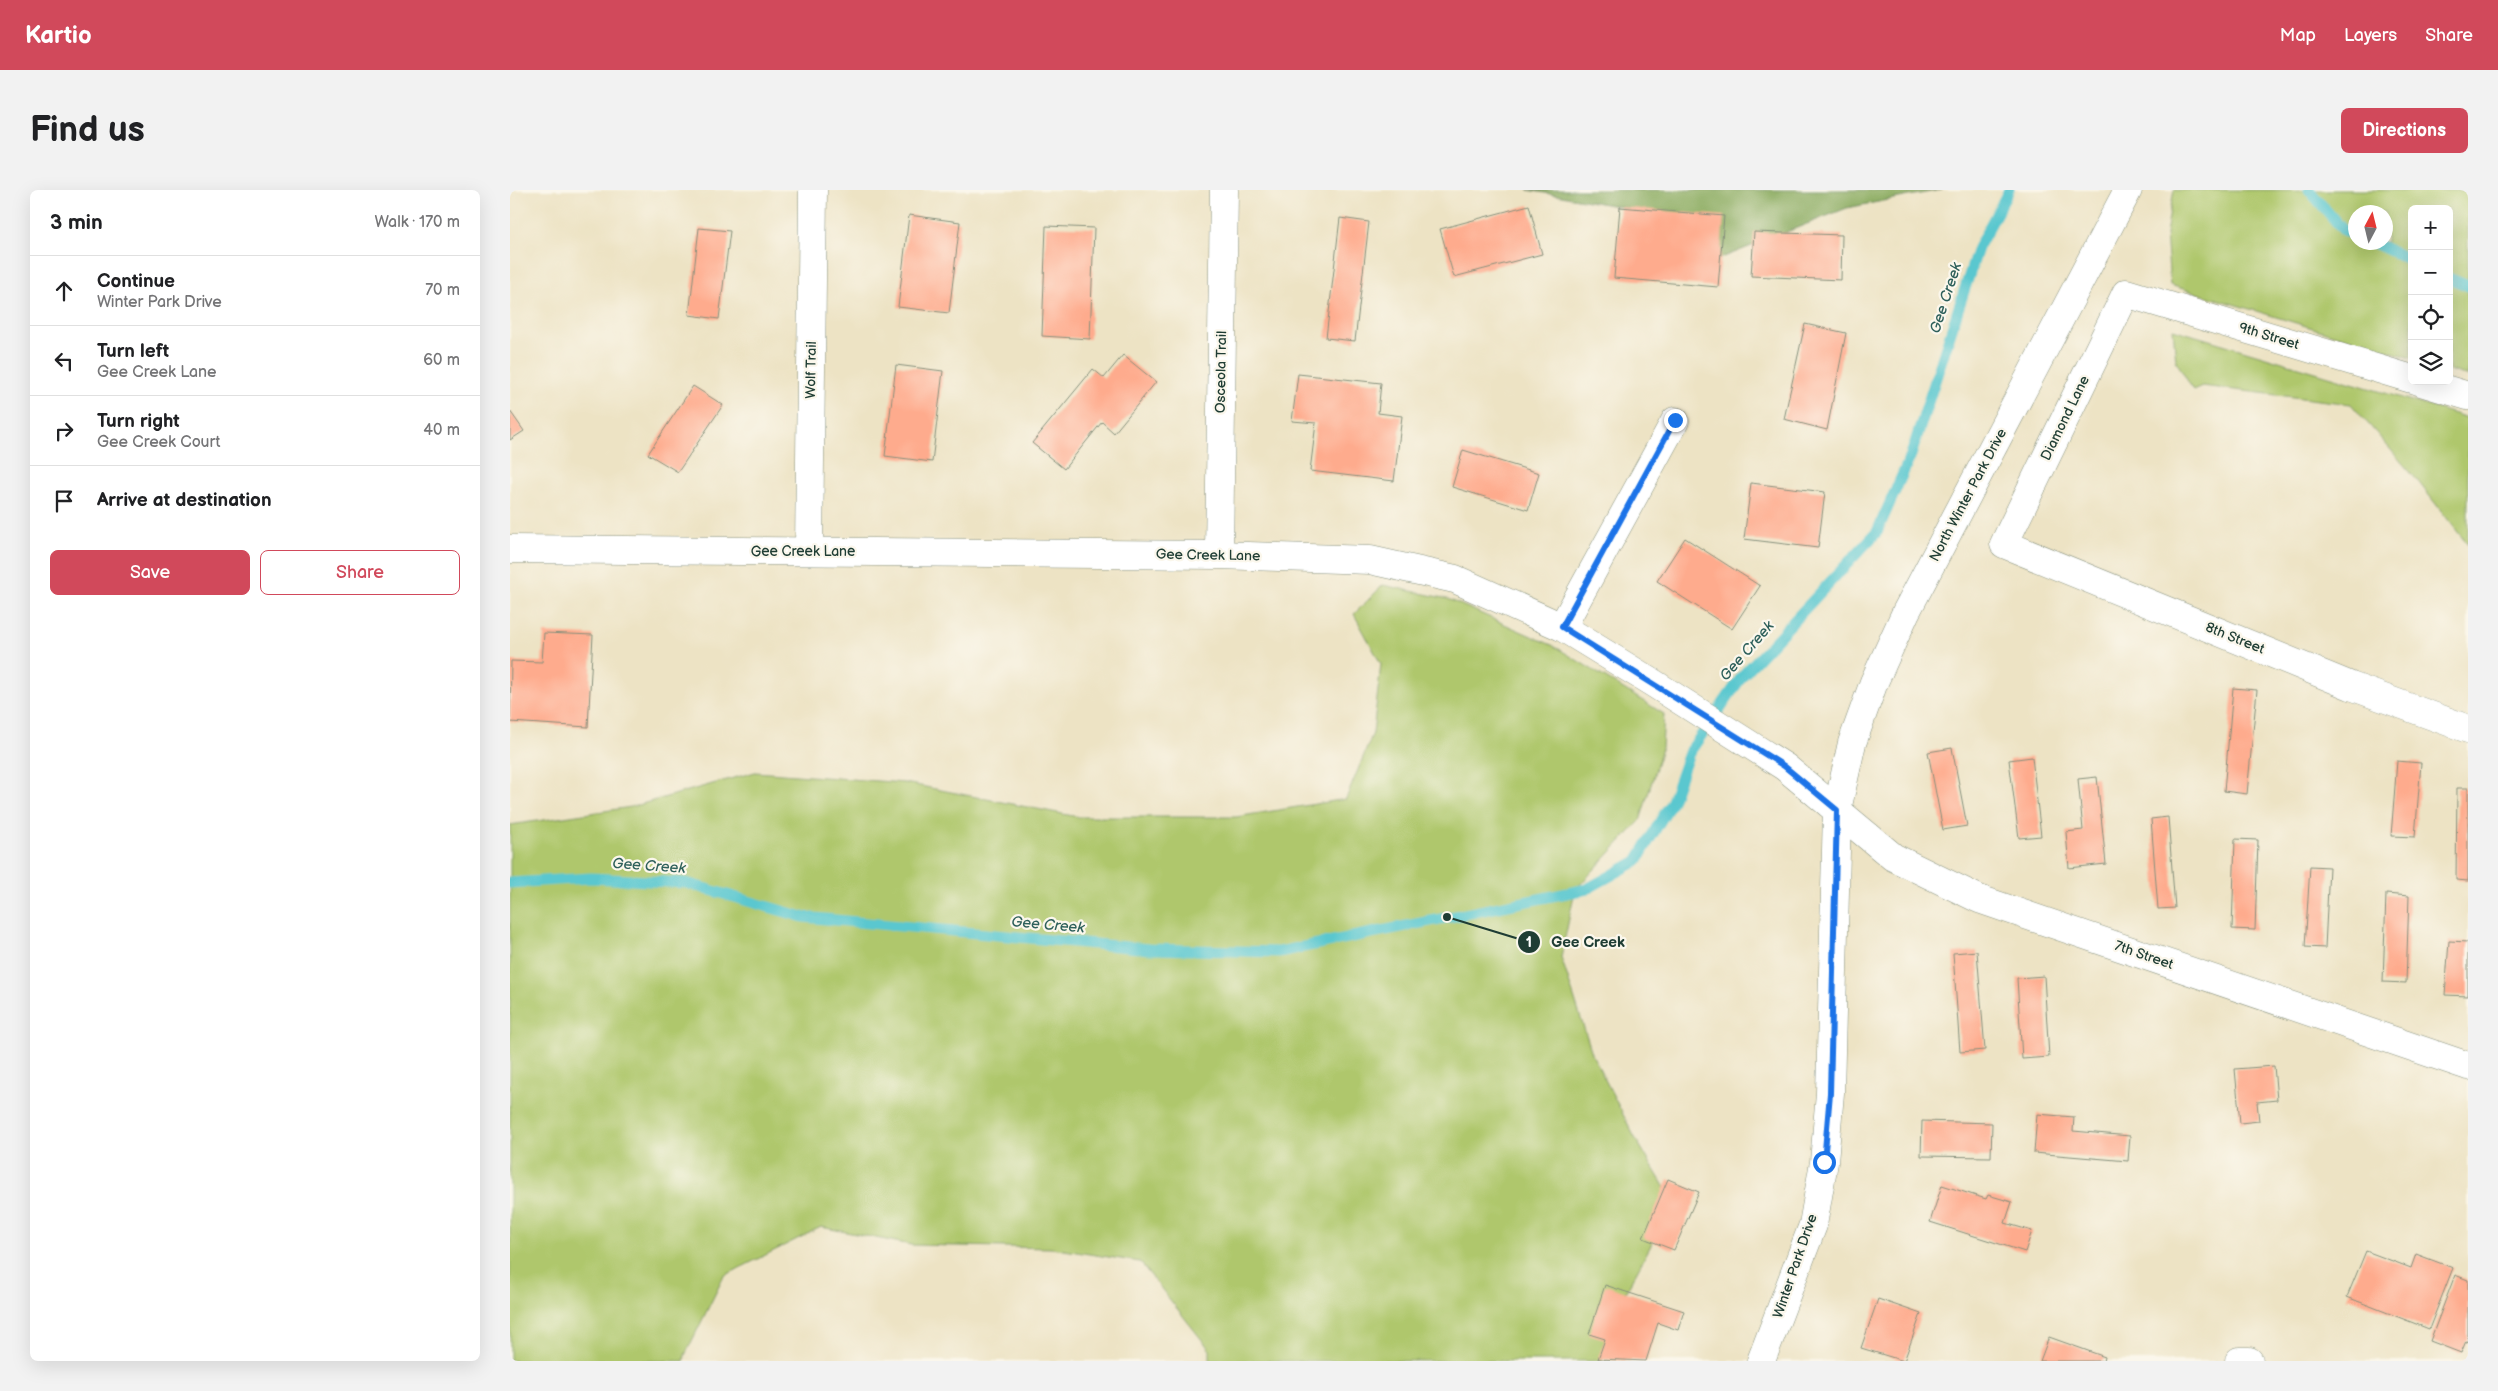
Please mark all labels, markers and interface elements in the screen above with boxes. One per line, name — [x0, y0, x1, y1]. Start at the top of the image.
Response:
text: Kartio — [25, 21, 92, 50]
text: Map — [2280, 25, 2316, 46]
text: Layers — [2344, 25, 2397, 46]
text: Share — [2425, 25, 2473, 46]
button: Directions — [2341, 108, 2468, 153]
text: Find us — [30, 109, 145, 152]
north arrow — [2348, 205, 2393, 250]
map controls — [2408, 205, 2453, 385]
button: + — [2408, 205, 2453, 250]
text: 3 min — [50, 210, 103, 235]
text: Walk · 170 m — [374, 213, 460, 232]
button: − — [2408, 250, 2453, 295]
water label: Gee Creek — [1926, 260, 1967, 336]
text: Continue — [97, 270, 175, 293]
icon: ahead — [50, 277, 78, 305]
text: 70 m — [425, 281, 460, 300]
text: Winter Park Drive — [97, 293, 222, 312]
button: locate — [2408, 295, 2453, 340]
street label: 9th Street — [2237, 319, 2302, 353]
street label: Osceola Trail — [1212, 331, 1230, 413]
text: Turn left — [97, 340, 169, 363]
button: layers — [2408, 340, 2453, 385]
street label: Wolf Trail — [802, 341, 820, 399]
icon: left — [50, 347, 78, 375]
text: 60 m — [423, 351, 460, 370]
text: Gee Creek Lane — [97, 363, 217, 382]
street label: Diamond Lane — [2037, 373, 2093, 463]
route end — [1664, 409, 1687, 432]
text: Turn right — [97, 410, 180, 433]
icon: right — [50, 417, 78, 445]
text: 40 m — [423, 421, 460, 440]
street label: North Winter Park Drive — [1926, 426, 2010, 564]
text: Gee Creek Court — [97, 433, 220, 452]
icon: arrive — [50, 487, 78, 515]
text: Arrive at destination — [97, 489, 272, 512]
street label: Gee Creek Lane — [751, 543, 855, 560]
street label: Gee Creek Lane — [1156, 546, 1260, 564]
button: Save — [50, 550, 250, 595]
button: Share — [260, 550, 460, 595]
water label: Gee Creek — [1716, 617, 1779, 685]
street label: 8th Street — [2203, 618, 2268, 658]
water label: Gee Creek — [612, 854, 687, 878]
water label: Gee Creek — [1011, 912, 1086, 938]
callout: Gee Creek — [1517, 927, 1635, 957]
text: 1 — [1526, 933, 1532, 952]
text: Gee Creek — [1551, 933, 1625, 952]
street label: 7th Street — [2112, 937, 2176, 973]
route start — [1813, 1151, 1836, 1174]
street label: Winter Park Drive — [1769, 1212, 1821, 1320]

